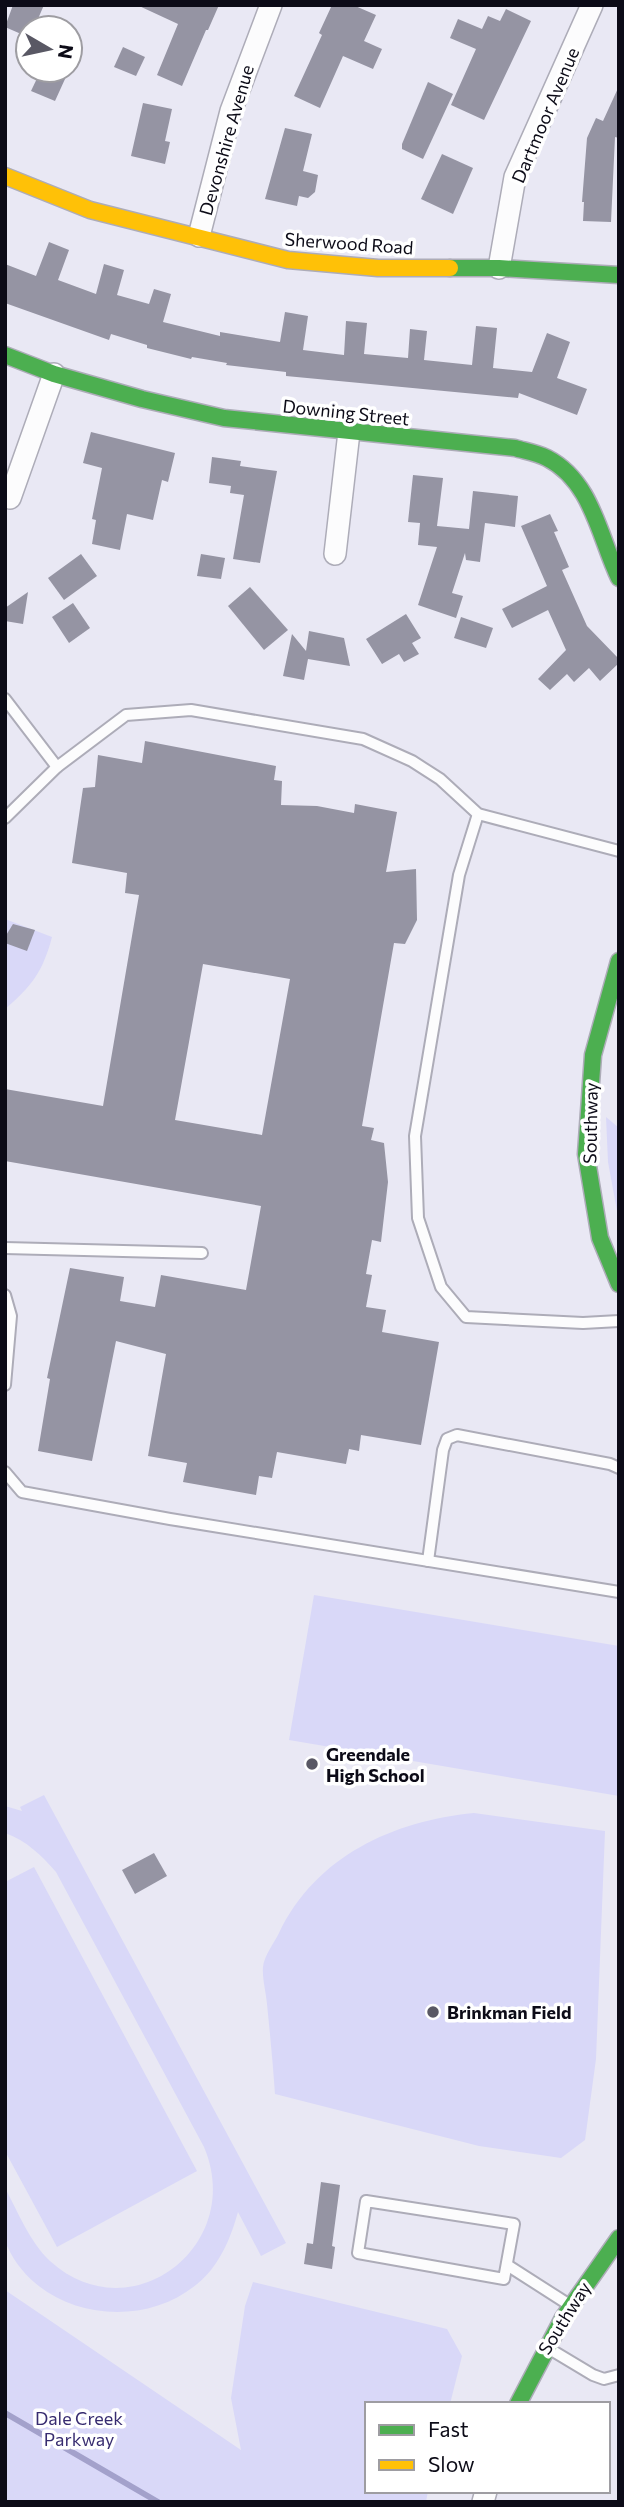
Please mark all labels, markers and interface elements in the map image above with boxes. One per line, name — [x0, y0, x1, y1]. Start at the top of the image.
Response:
north arrow — [14, 14, 84, 84]
text: N — [54, 43, 79, 61]
street label: Dartmoor Avenue — [507, 44, 583, 186]
street label: Devonshire Avenue — [194, 62, 258, 218]
street label: Sherwood Road — [284, 228, 414, 258]
street label: Downing Street — [281, 394, 411, 430]
street label: Southway — [578, 1082, 602, 1164]
place label: Greendale High School — [326, 1743, 425, 1786]
marker: Greendale High School — [304, 1756, 320, 1772]
place label: Brinkman Field — [447, 2001, 571, 2023]
marker: Brinkman Field — [425, 2004, 441, 2020]
street label: Southway — [533, 2278, 595, 2358]
legend — [365, 2402, 610, 2493]
park label: Dale Creek Parkway — [35, 2407, 123, 2450]
text: Fast — [428, 2416, 469, 2441]
text: Slow — [428, 2451, 475, 2476]

